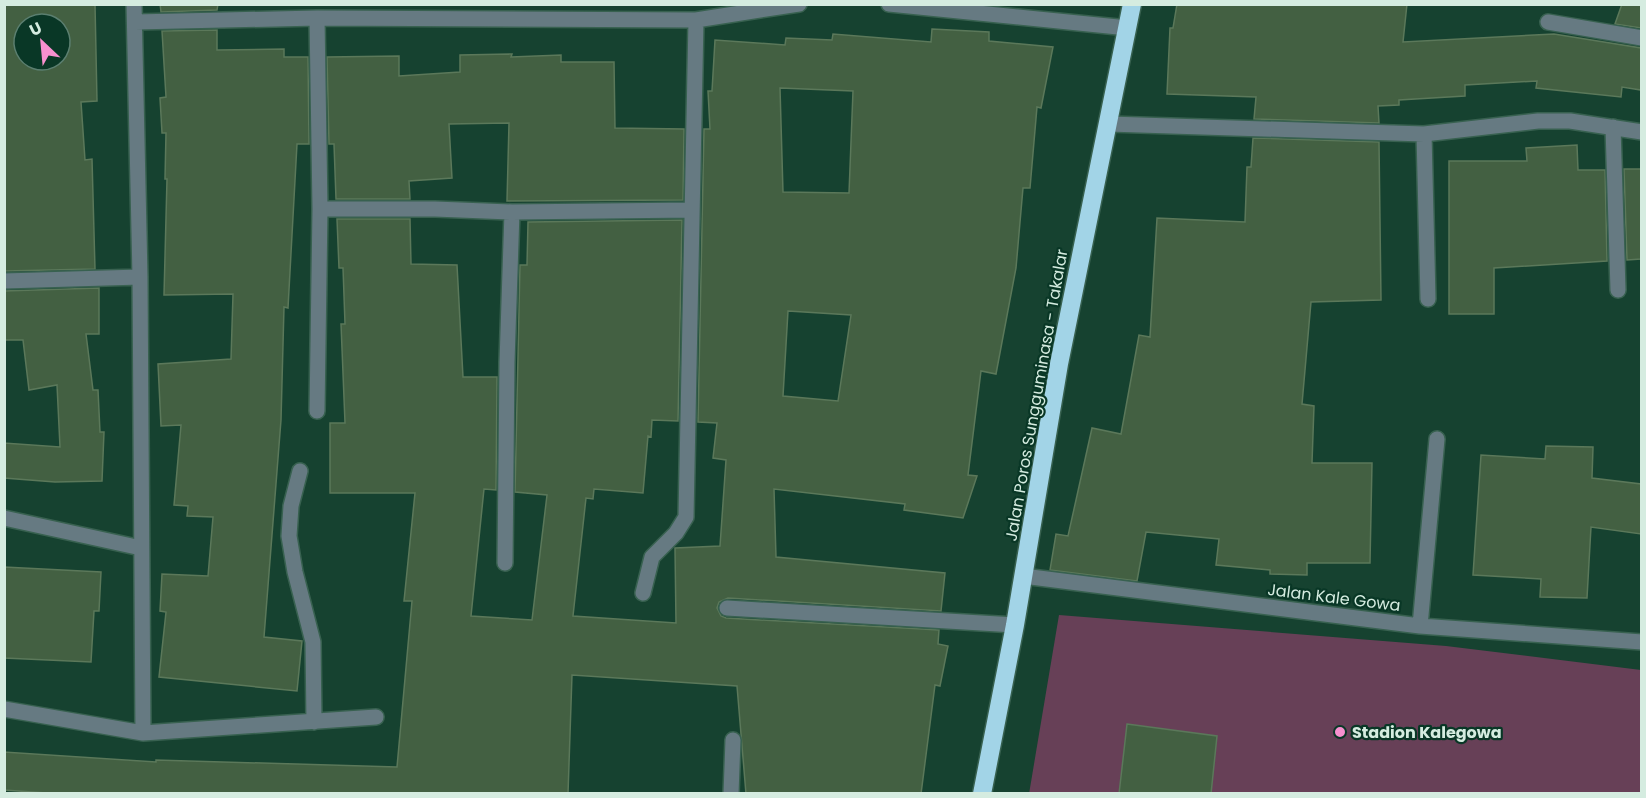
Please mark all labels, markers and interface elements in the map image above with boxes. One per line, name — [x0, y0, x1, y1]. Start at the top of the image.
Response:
north arrow — [12, 12, 72, 72]
text: U — [26, 16, 46, 42]
street label: Jalan Poros Sungguminasa - Takalar — [999, 247, 1074, 543]
street label: Jalan Kale Gowa — [1266, 578, 1402, 617]
place label: Stadion Kalegowa — [1352, 721, 1502, 744]
marker: Stadion Kalegowa — [1333, 725, 1347, 739]

